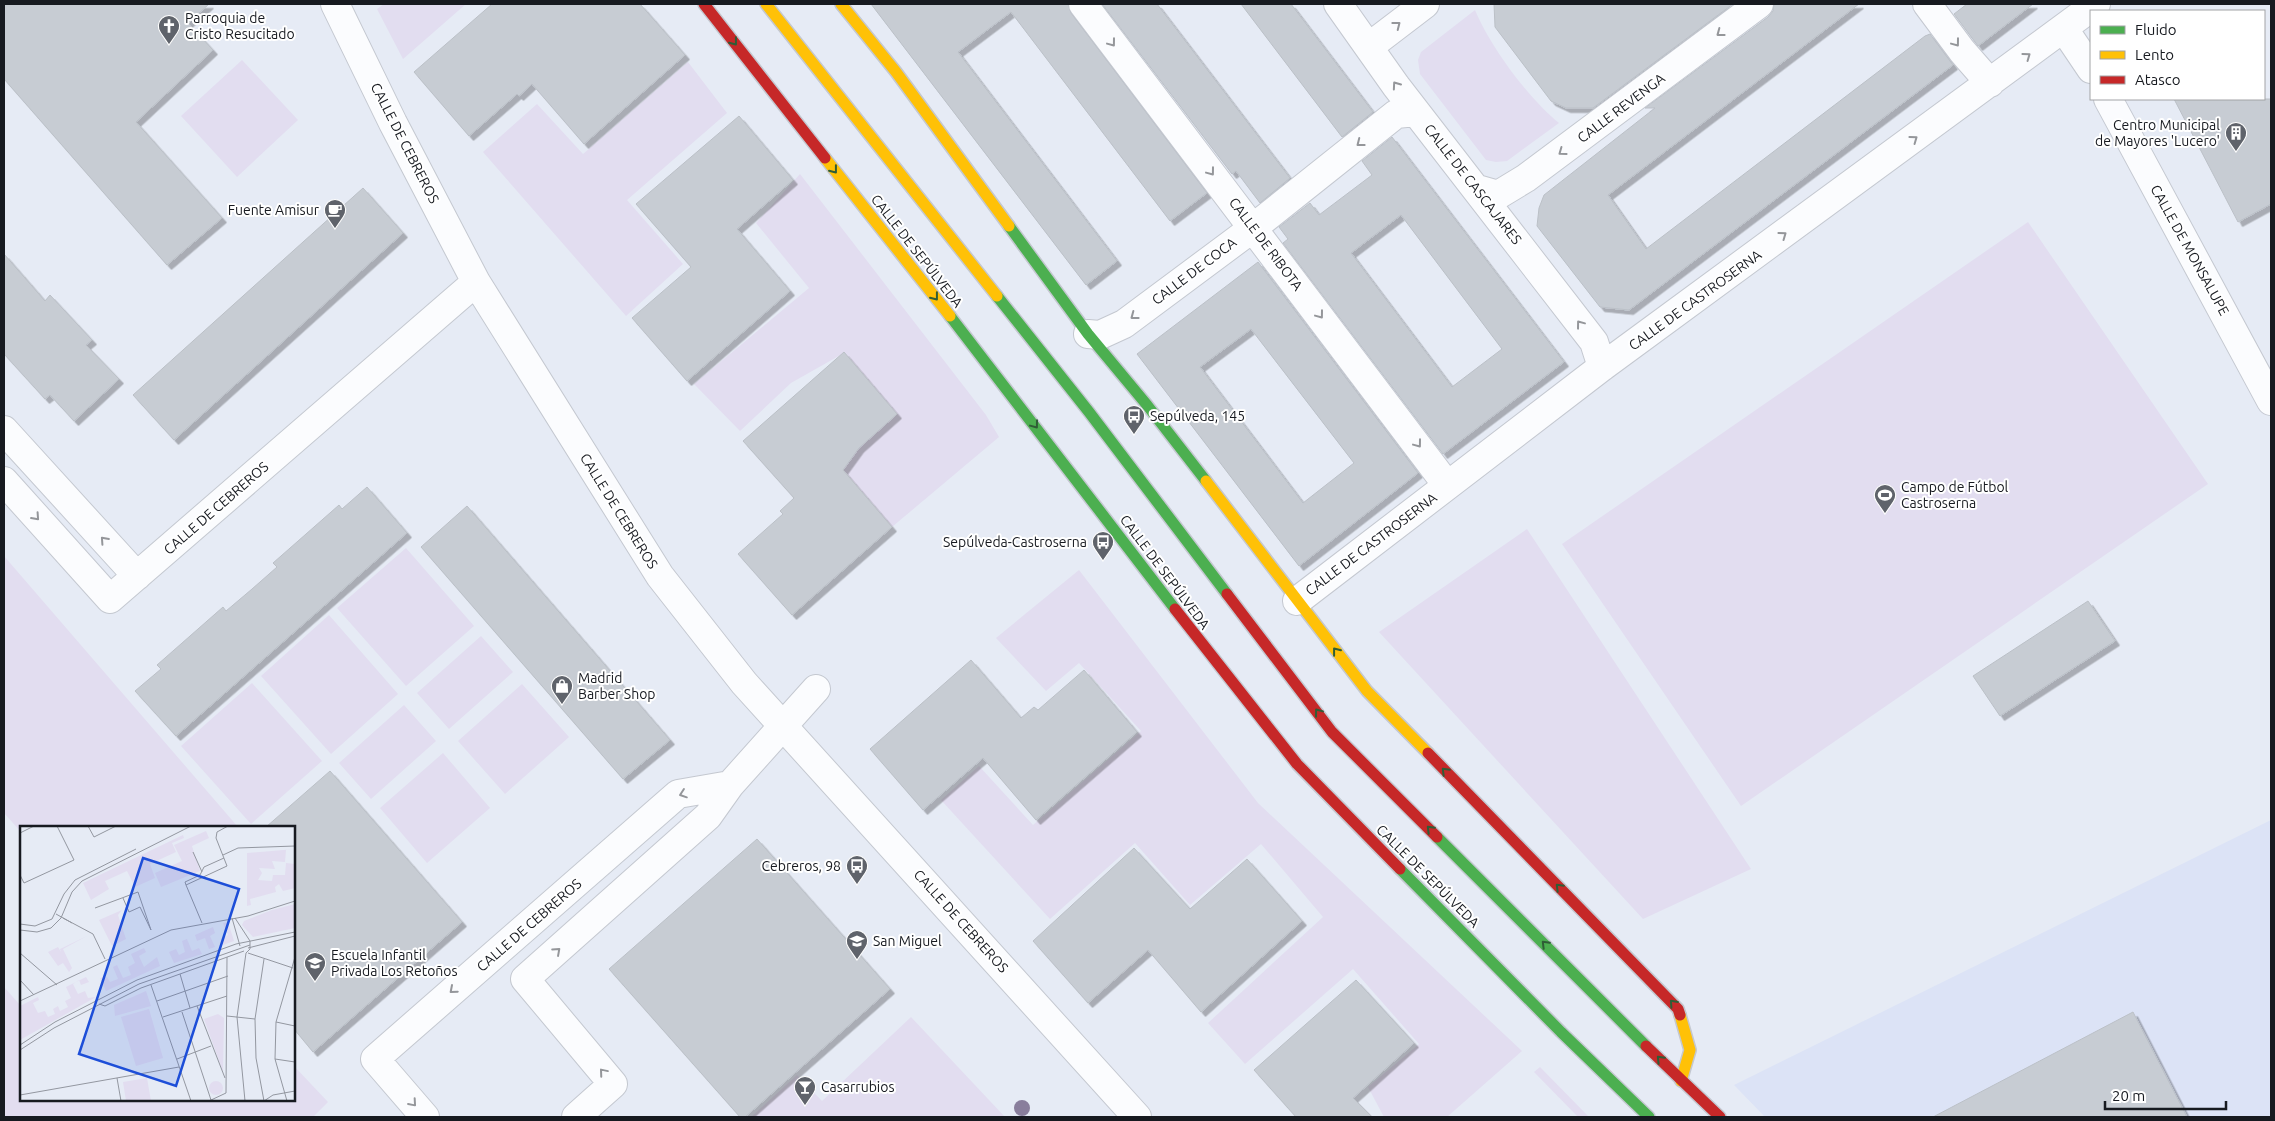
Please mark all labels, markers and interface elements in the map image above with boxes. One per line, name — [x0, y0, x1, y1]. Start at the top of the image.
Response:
place label: Parroquia de Cristo Resucitado — [185, 10, 295, 42]
legend — [2090, 10, 2265, 100]
church icon: Parroquia de Cristo Resucitado — [157, 14, 181, 45]
text: Fluido — [2135, 21, 2177, 38]
one-way arrow — [1392, 22, 1401, 31]
one-way arrow — [1717, 28, 1726, 36]
one-way arrow — [728, 36, 736, 45]
one-way arrow — [1107, 37, 1115, 46]
one-way arrow — [1950, 37, 1959, 47]
text: Lento — [2135, 46, 2174, 63]
one-way arrow — [2021, 53, 2031, 62]
street label: CALLE REVENGA — [1574, 70, 1668, 146]
text: Atasco — [2135, 71, 2181, 88]
street label: CALLE DE CEBREROS — [368, 80, 442, 206]
one-way arrow — [1393, 81, 1402, 91]
place label: Centro Municipal de Mayores 'Lucero' — [2095, 117, 2220, 149]
street label: CALLE DE CASCAJARES — [1421, 121, 1525, 247]
building icon: Centro Municipal de Mayores 'Lucero' — [2224, 121, 2248, 152]
one-way arrow — [1908, 136, 1918, 145]
one-way arrow — [1356, 137, 1366, 146]
one-way arrow — [1559, 146, 1568, 155]
one-way arrow — [829, 164, 837, 173]
one-way arrow — [1205, 166, 1213, 175]
street label: CALLE DE MONSALUPE — [2147, 182, 2233, 318]
street label: CALLE DE SEPÚLVEDA — [868, 191, 967, 311]
street label: CALLE DE RIBOTA — [1226, 194, 1306, 294]
cafe icon: Fuente Amisur — [323, 198, 347, 229]
place label: Fuente Amisur — [228, 202, 320, 218]
one-way arrow — [1777, 232, 1787, 241]
street label: CALLE DE COCA — [1149, 234, 1239, 308]
street label: CALLE DE CASTROSERNA — [1626, 246, 1764, 354]
one-way arrow — [929, 291, 937, 300]
one-way arrow — [1314, 309, 1322, 318]
one-way arrow — [1130, 310, 1140, 319]
one-way arrow — [1577, 321, 1586, 330]
bus stop icon: Sepúlveda, 145 — [1122, 404, 1146, 435]
place label: Sepúlveda, 145 — [1150, 408, 1245, 424]
one-way arrow — [1030, 419, 1038, 428]
one-way arrow — [1413, 439, 1422, 448]
street label: CALLE DE CEBREROS — [577, 450, 661, 572]
street label: CALLE DE CEBREROS — [161, 458, 271, 558]
place label: Campo de Fútbol Castroserna — [1901, 479, 2009, 511]
sports icon: Campo de Fútbol Castroserna — [1873, 483, 1897, 514]
street label: CALLE DE CASTROSERNA — [1302, 489, 1440, 599]
street label: CALLE DE SEPÚLVEDA — [1117, 511, 1214, 632]
one-way arrow — [31, 512, 40, 521]
bus stop icon: Sepúlveda-Castroserna — [1091, 530, 1115, 561]
place label: Sepúlveda-Castroserna — [943, 534, 1087, 550]
one-way arrow — [101, 537, 110, 546]
one-way arrow — [1333, 647, 1342, 657]
place label: Madrid Barber Shop — [578, 670, 656, 702]
shop icon: Madrid Barber Shop — [550, 674, 574, 705]
one-way arrow — [1315, 709, 1323, 718]
one-way arrow — [1442, 768, 1451, 777]
one-way arrow — [679, 788, 687, 798]
street label: CALLE DE SEPÚLVEDA — [1373, 821, 1483, 931]
inset map — [20, 826, 295, 1101]
one-way arrow — [1427, 826, 1436, 835]
bus stop icon: Cebreros, 98 — [845, 854, 869, 885]
place label: Cebreros, 98 — [761, 858, 841, 874]
street label: CALLE DE CEBREROS — [911, 866, 1011, 976]
street label: CALLE DE CEBREROS — [474, 875, 584, 975]
one-way arrow — [1556, 883, 1565, 892]
school or university icon: San Miguel — [845, 929, 869, 960]
place label: San Miguel — [873, 933, 942, 949]
one-way arrow — [1542, 941, 1551, 950]
place label: Escuela Infantil Privada Los Retoños — [331, 947, 458, 979]
one-way arrow — [551, 948, 560, 957]
school or university icon: Escuela Infantil Privada Los Retoños — [303, 951, 327, 982]
one-way arrow — [450, 985, 459, 994]
one-way arrow — [1670, 999, 1679, 1008]
one-way arrow — [1657, 1056, 1666, 1065]
one-way arrow — [600, 1068, 609, 1077]
bar icon: Casarrubios — [793, 1075, 817, 1106]
scale bar — [2105, 1078, 2226, 1110]
place label: Casarrubios — [821, 1079, 895, 1095]
text: 20 m — [2112, 1087, 2145, 1104]
one-way arrow — [407, 1097, 416, 1106]

